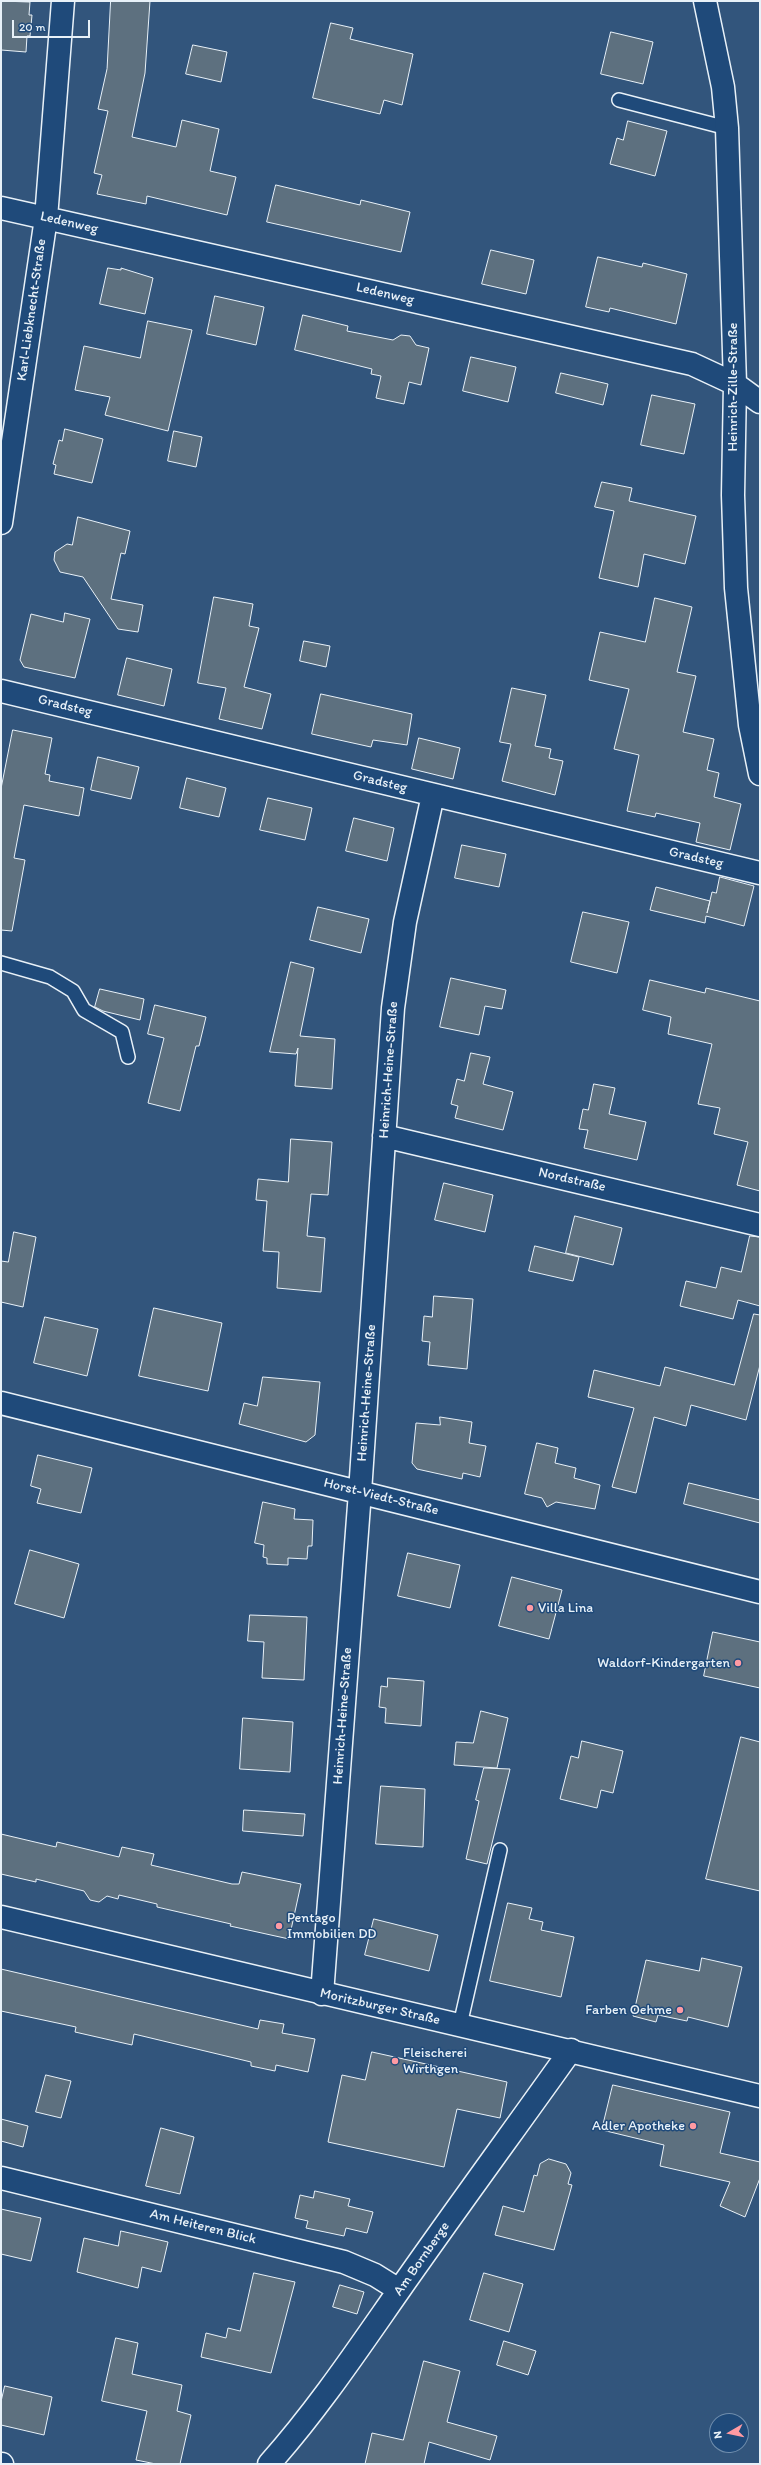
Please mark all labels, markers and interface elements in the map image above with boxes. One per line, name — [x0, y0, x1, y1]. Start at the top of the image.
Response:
scale bar — [14, 12, 92, 38]
text: 20 m — [19, 20, 46, 34]
street label: Ledenweg — [38, 208, 100, 238]
street label: Karl-Liebknecht-Straße — [14, 238, 50, 382]
street label: Ledenweg — [354, 279, 416, 309]
street label: Heinrich-Zille-Straße — [725, 322, 741, 452]
street label: Gradsteg — [36, 691, 94, 721]
street label: Gradsteg — [351, 767, 409, 797]
street label: Gradsteg — [667, 844, 725, 872]
street label: Heinrich-Heine-Straße — [376, 1001, 402, 1139]
street label: Nordstraße — [537, 1164, 607, 1196]
street label: Heinrich-Heine-Straße — [354, 1324, 380, 1462]
street label: Horst-Viedt-Straße — [322, 1475, 440, 1519]
place label: Villa Lina — [538, 1600, 593, 1616]
marker: Villa Lina — [525, 1603, 535, 1613]
street label: Heinrich-Heine-Straße — [330, 1647, 356, 1785]
place label: Waldorf-Kindergarten — [597, 1655, 730, 1671]
marker: Waldorf-Kindergarten — [733, 1658, 743, 1668]
place label: Pentago Immobilien DD — [287, 1910, 376, 1942]
marker: Pentago Immobilien DD — [274, 1921, 284, 1931]
street label: Moritzburger Straße — [318, 1985, 442, 2029]
place label: Farben Oehme — [585, 2002, 672, 2018]
marker: Farben Oehme — [675, 2005, 685, 2015]
place label: Fleischerei Wirthgen — [403, 2045, 467, 2078]
marker: Fleischerei Wirthgen — [390, 2056, 400, 2066]
place label: Adler Apotheke — [592, 2118, 685, 2134]
marker: Adler Apotheke — [688, 2121, 698, 2131]
street label: Am Heiteren Blick — [148, 2206, 258, 2248]
street label: Am Bornberge — [390, 2219, 454, 2299]
north arrow — [709, 2413, 749, 2453]
text: N — [711, 2430, 725, 2439]

